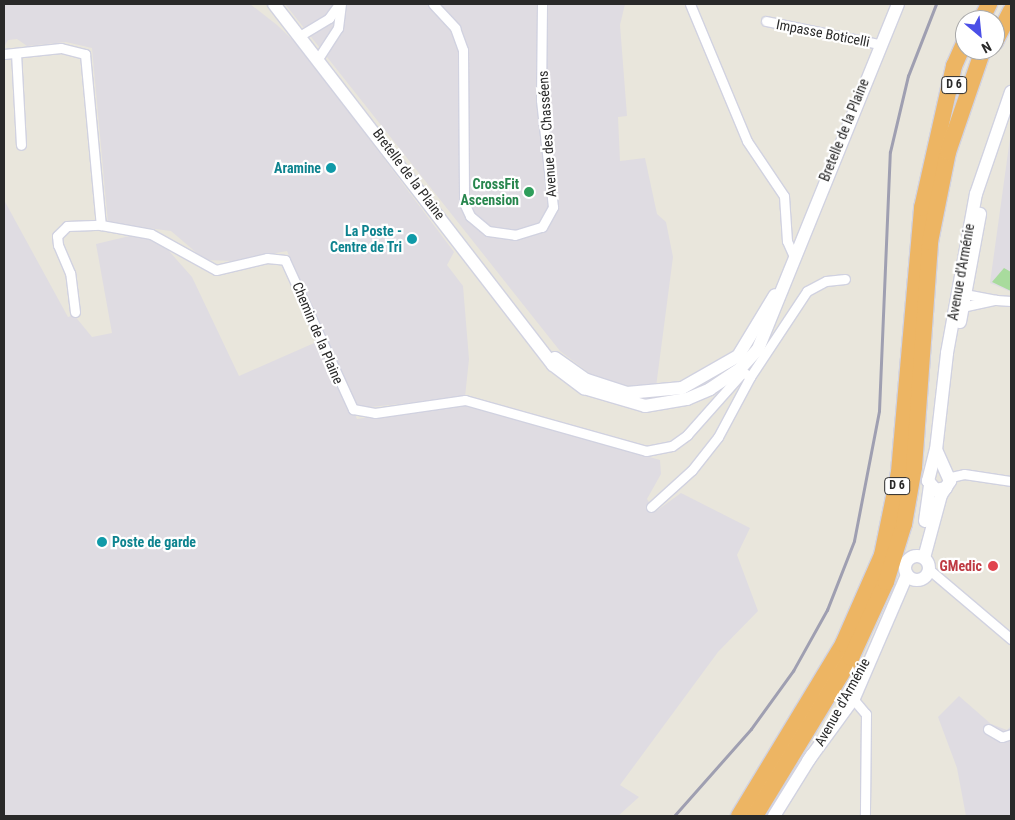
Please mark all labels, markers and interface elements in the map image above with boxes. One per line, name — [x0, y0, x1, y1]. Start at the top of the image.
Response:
north arrow — [955, 10, 1005, 60]
street label: Impasse Boticelli — [775, 16, 871, 50]
text: N — [979, 38, 994, 56]
street label: Avenue des Chasséens — [534, 70, 560, 198]
street label: Bretelle de la Plaine — [816, 76, 872, 184]
road number: D 6 — [940, 76, 968, 94]
street label: Bretelle de la Plaine — [369, 125, 449, 223]
place label: Aramine — [274, 160, 321, 176]
marker: Aramine — [325, 162, 337, 174]
place label: CrossFit Ascension — [461, 176, 519, 208]
marker: CrossFit Ascension — [523, 186, 535, 198]
street label: Avenue d'Arménie — [944, 222, 978, 322]
place label: La Poste - Centre de Tri — [330, 223, 402, 256]
marker: La Poste - Centre de Tri — [406, 233, 418, 245]
street label: Chemin de la Plaine — [289, 280, 347, 386]
road number: D 6 — [883, 476, 911, 496]
place label: Poste de garde — [112, 534, 196, 550]
marker: Poste de garde — [96, 536, 108, 548]
place label: GMedic — [940, 558, 982, 574]
marker: GMedic — [986, 559, 1000, 573]
street label: Avenue d'Arménie — [811, 655, 873, 749]

